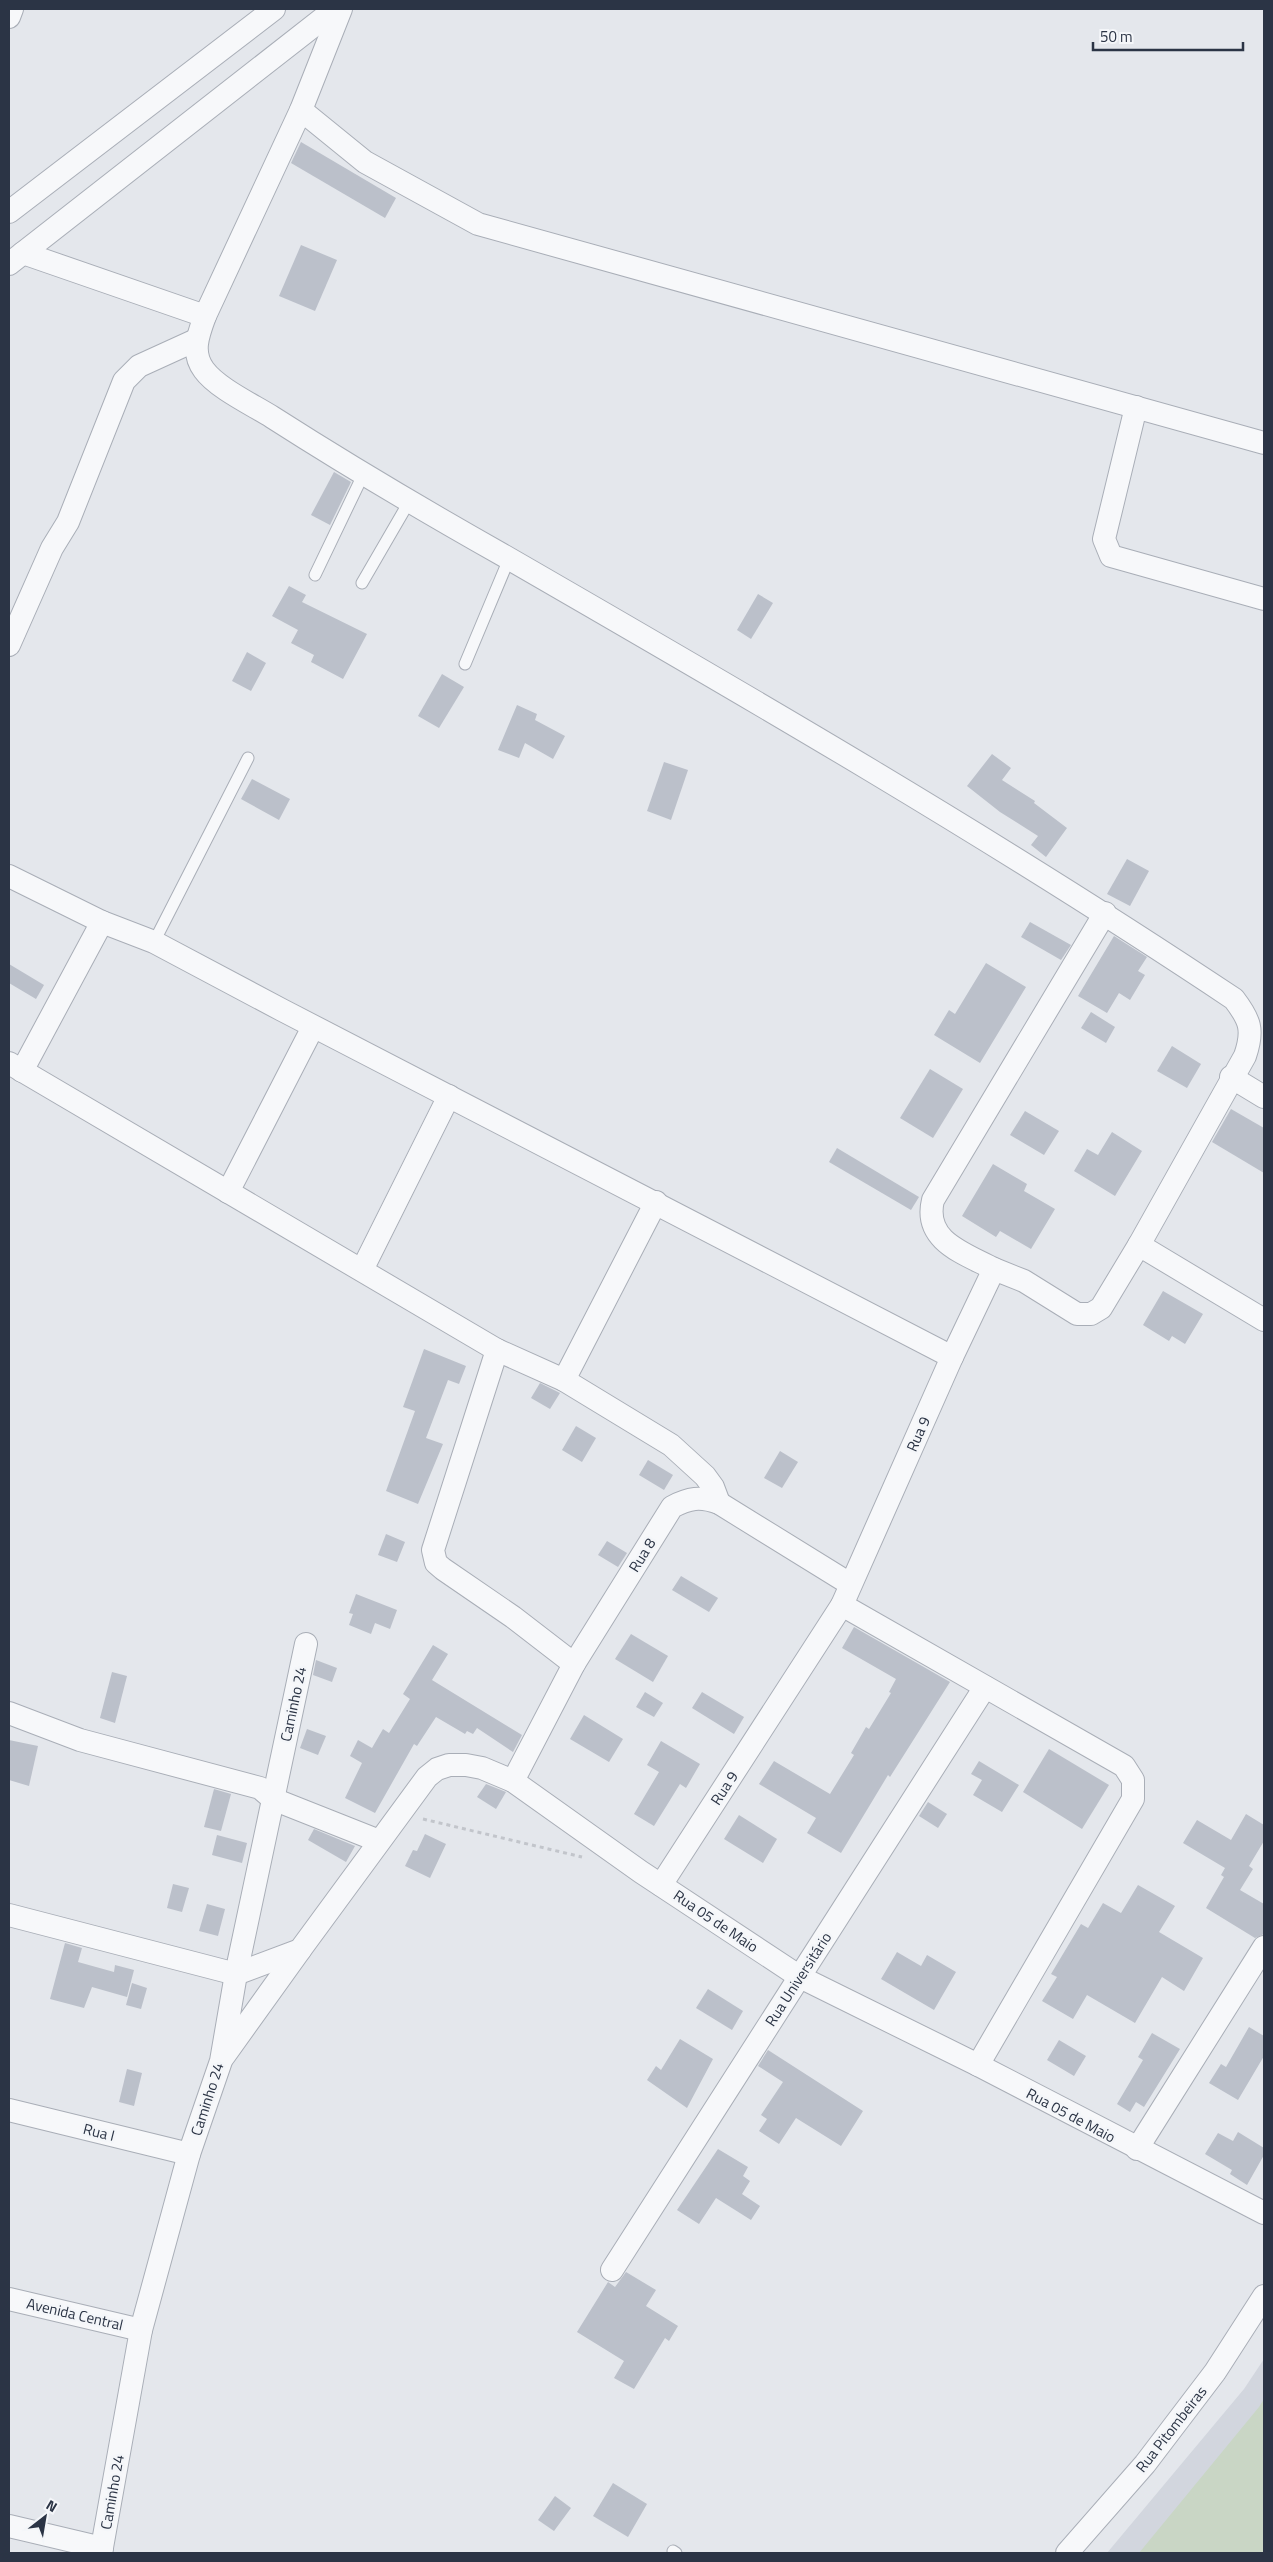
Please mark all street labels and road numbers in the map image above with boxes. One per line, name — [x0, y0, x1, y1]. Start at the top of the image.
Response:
street label: Rua 9 — [900, 1413, 936, 1455]
street label: Rua 8 — [623, 1533, 661, 1577]
street label: Caminho 24 — [274, 1665, 312, 1743]
street label: Rua 9 — [704, 1766, 744, 1810]
street label: Rua 05 de Maio — [669, 1884, 763, 1958]
street label: Rua Universitário — [759, 1927, 837, 2031]
street label: Caminho 24 — [184, 2059, 230, 2139]
street label: Rua 05 de Maio — [1022, 2082, 1120, 2148]
street label: Rua I — [81, 2117, 117, 2147]
street label: Avenida Central — [24, 2292, 126, 2336]
street label: Rua Pitombeiras — [1130, 2381, 1212, 2477]
street label: Caminho 24 — [94, 2453, 130, 2531]

